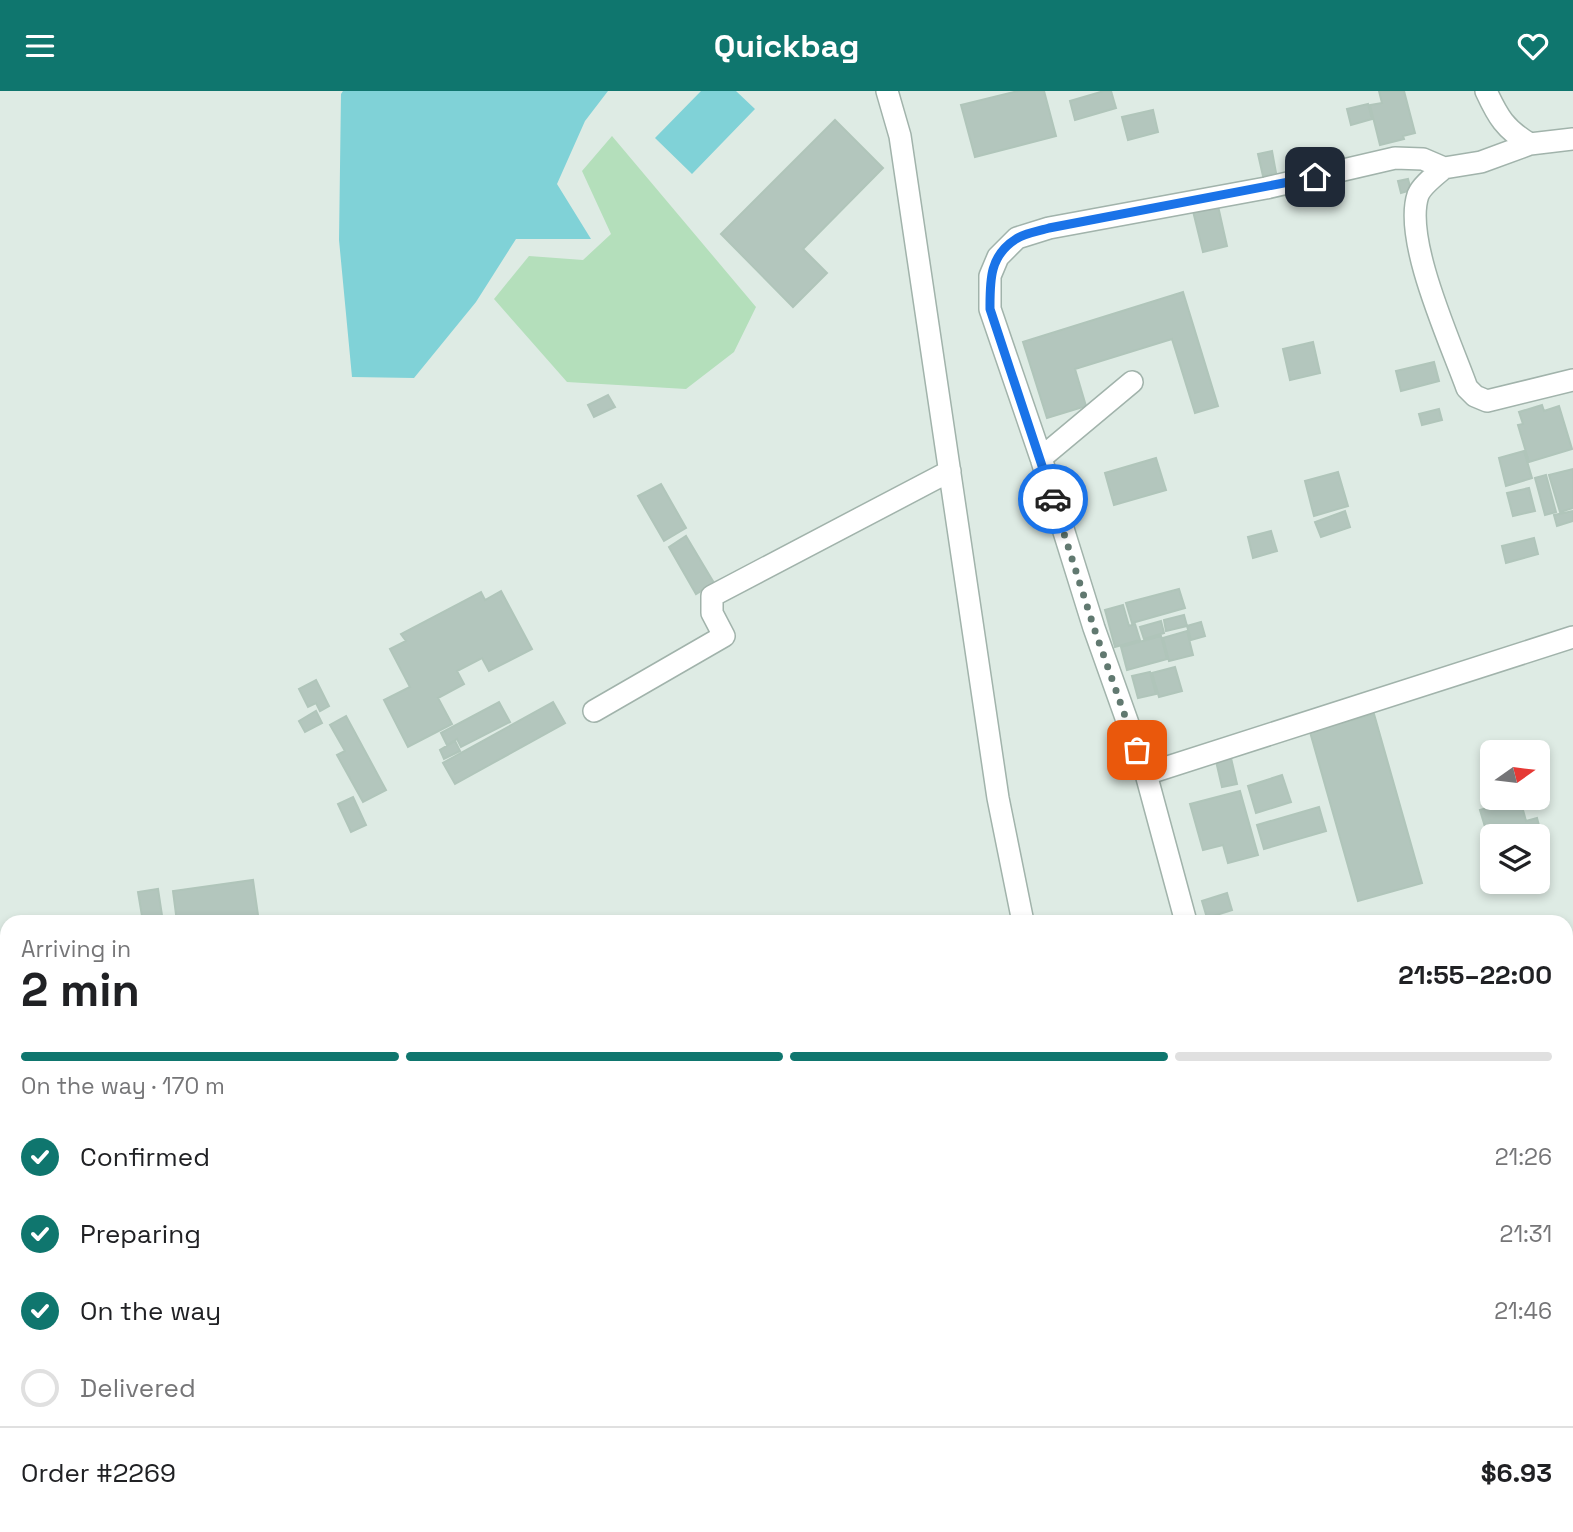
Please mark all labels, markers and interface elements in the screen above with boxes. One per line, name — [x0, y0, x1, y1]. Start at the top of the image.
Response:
text: Quickbag — [714, 26, 859, 66]
icon: menu — [21, 27, 59, 65]
icon: heart — [1514, 27, 1552, 65]
pin — [1285, 147, 1345, 207]
icon: home — [1296, 158, 1334, 196]
courier — [1018, 464, 1088, 534]
icon: car — [1034, 480, 1072, 518]
pin — [1107, 720, 1167, 780]
icon: bag — [1118, 731, 1156, 769]
north arrow — [1480, 740, 1550, 810]
map controls — [1480, 740, 1550, 894]
button: layers — [1480, 824, 1550, 894]
text: Arriving in — [21, 934, 131, 964]
text: 21:55–22:00 — [1398, 958, 1552, 992]
text: 2 min — [21, 961, 140, 1019]
text: On the way · 170 m — [21, 1071, 225, 1101]
icon: check — [21, 1138, 59, 1176]
text: Confirmed — [80, 1140, 210, 1174]
text: 21:26 — [1495, 1142, 1552, 1172]
icon: check — [21, 1215, 59, 1253]
text: Preparing — [80, 1217, 201, 1251]
text: 21:31 — [1500, 1219, 1552, 1249]
icon: check — [21, 1292, 59, 1330]
text: On the way — [80, 1294, 221, 1328]
text: 21:46 — [1494, 1296, 1552, 1326]
text: Delivered — [80, 1371, 196, 1405]
text: Order #2269 — [21, 1456, 176, 1490]
text: $6.93 — [1481, 1456, 1552, 1490]

